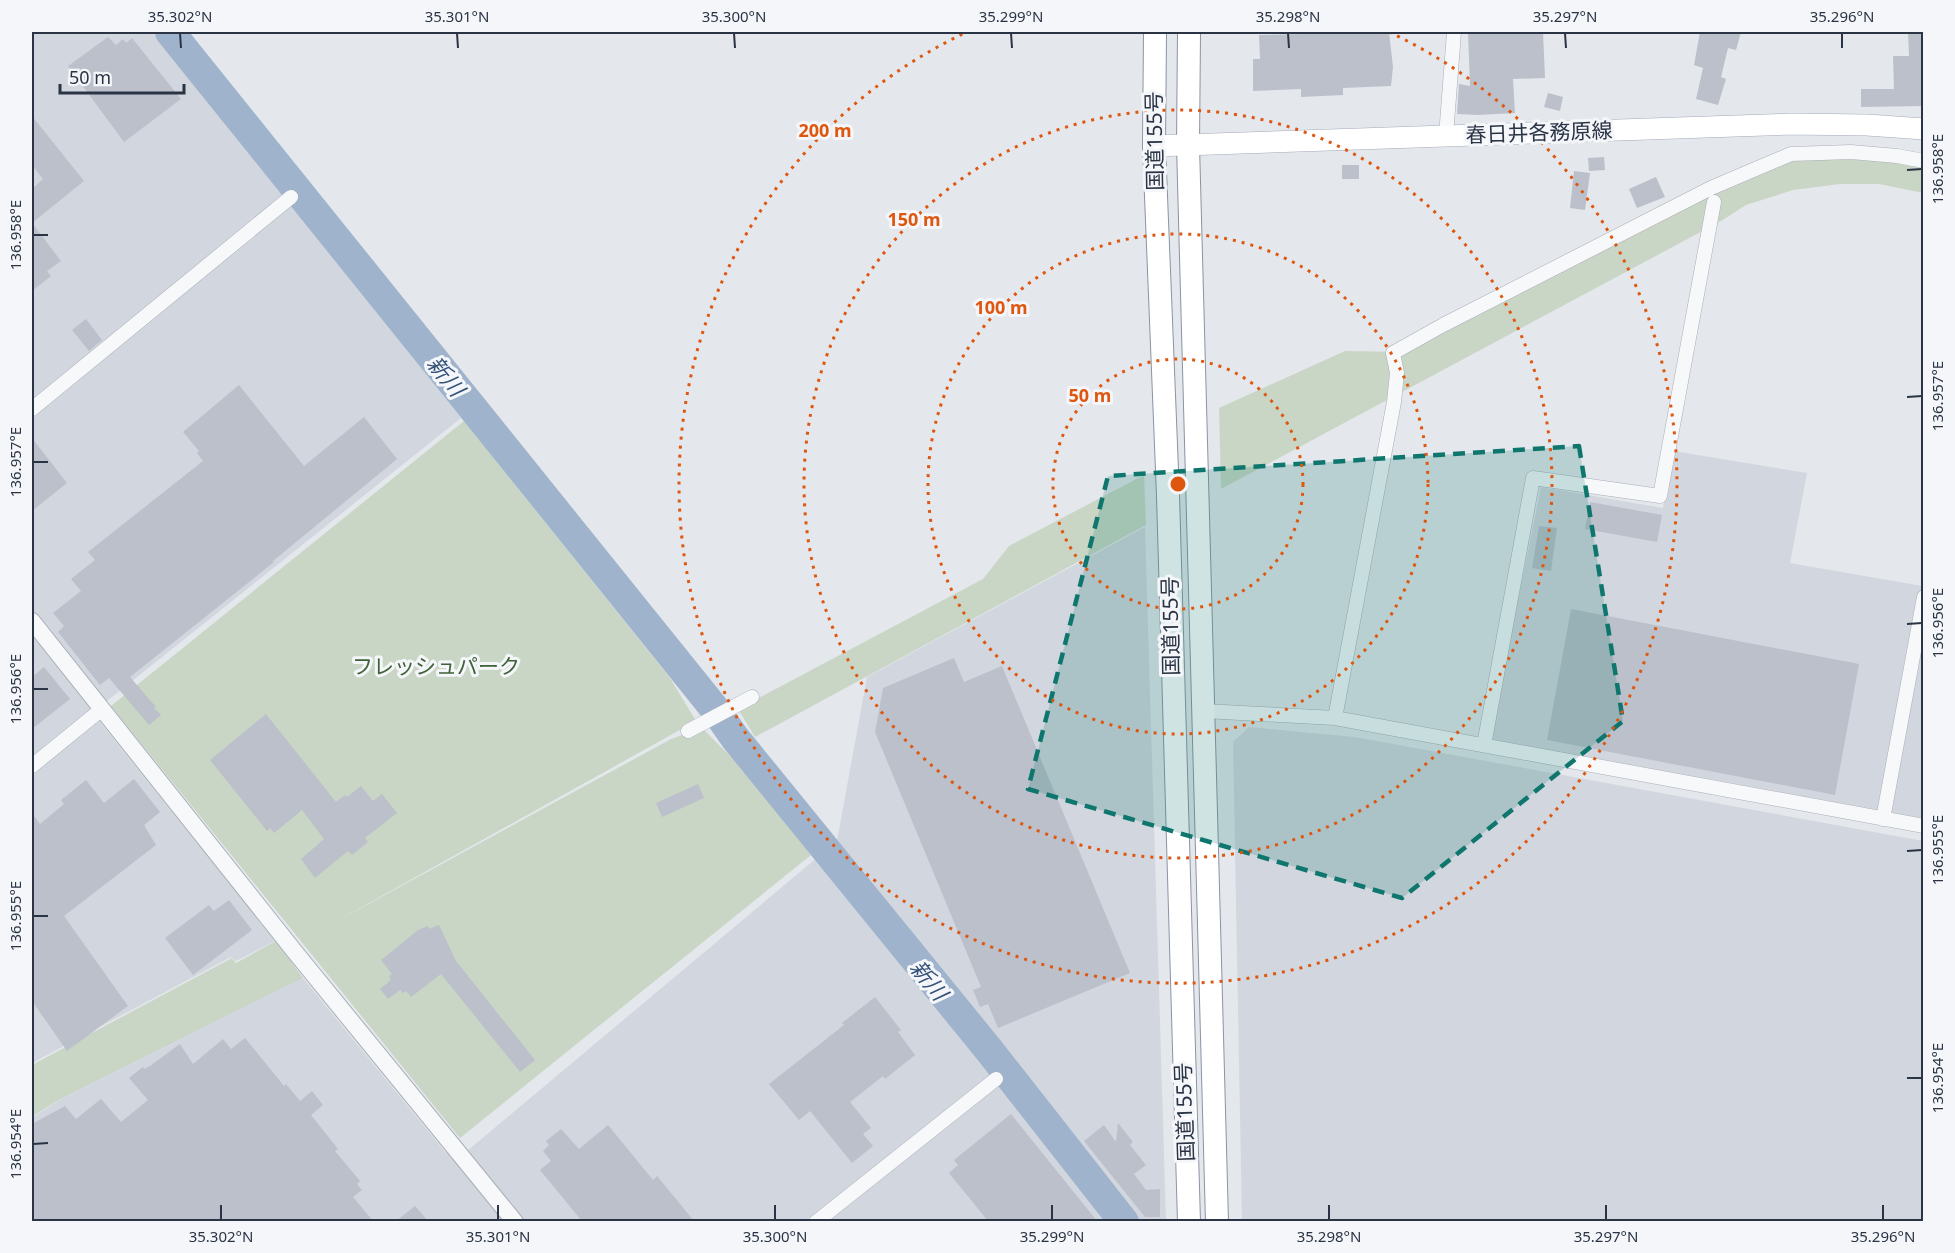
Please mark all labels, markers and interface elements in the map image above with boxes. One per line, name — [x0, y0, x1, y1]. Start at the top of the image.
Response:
text: 35.302°N — [148, 6, 212, 26]
text: 35.301°N — [425, 6, 489, 26]
text: 35.300°N — [702, 6, 766, 26]
text: 35.299°N — [979, 6, 1043, 26]
text: 35.298°N — [1256, 6, 1320, 26]
text: 35.297°N — [1533, 6, 1597, 26]
text: 35.296°N — [1810, 6, 1874, 26]
scale bar — [60, 57, 184, 95]
text: 50 m — [69, 65, 111, 89]
street label: 国道155号 — [1139, 91, 1169, 191]
street label: 春日井各務原線 — [1465, 115, 1613, 149]
text: 200 m — [798, 118, 852, 142]
text: 136.958°E — [1927, 134, 1947, 204]
text: 136.958°E — [5, 200, 25, 270]
text: 150 m — [887, 207, 941, 231]
text: 100 m — [974, 295, 1028, 319]
water label: 新川 — [421, 349, 474, 403]
text: 136.957°E — [1927, 361, 1947, 431]
text: 50 m — [1069, 383, 1111, 407]
text: 136.957°E — [5, 427, 25, 497]
centre of rings — [1168, 474, 1188, 494]
street label: 国道155号 — [1155, 576, 1185, 676]
text: 136.956°E — [1927, 588, 1947, 658]
park label: フレッシュパーク — [352, 652, 520, 680]
text: 136.956°E — [5, 654, 25, 724]
text: 136.955°E — [1927, 815, 1947, 885]
text: 136.955°E — [5, 881, 25, 951]
water label: 新川 — [904, 953, 957, 1007]
text: 136.954°E — [1927, 1043, 1947, 1113]
street label: 国道155号 — [1168, 1062, 1200, 1162]
text: 136.954°E — [5, 1109, 25, 1179]
text: 35.302°N — [189, 1226, 253, 1246]
text: 35.301°N — [466, 1226, 530, 1246]
text: 35.300°N — [743, 1226, 807, 1246]
text: 35.299°N — [1020, 1226, 1084, 1246]
text: 35.298°N — [1297, 1226, 1361, 1246]
text: 35.297°N — [1574, 1226, 1638, 1246]
text: 35.296°N — [1851, 1226, 1915, 1246]

